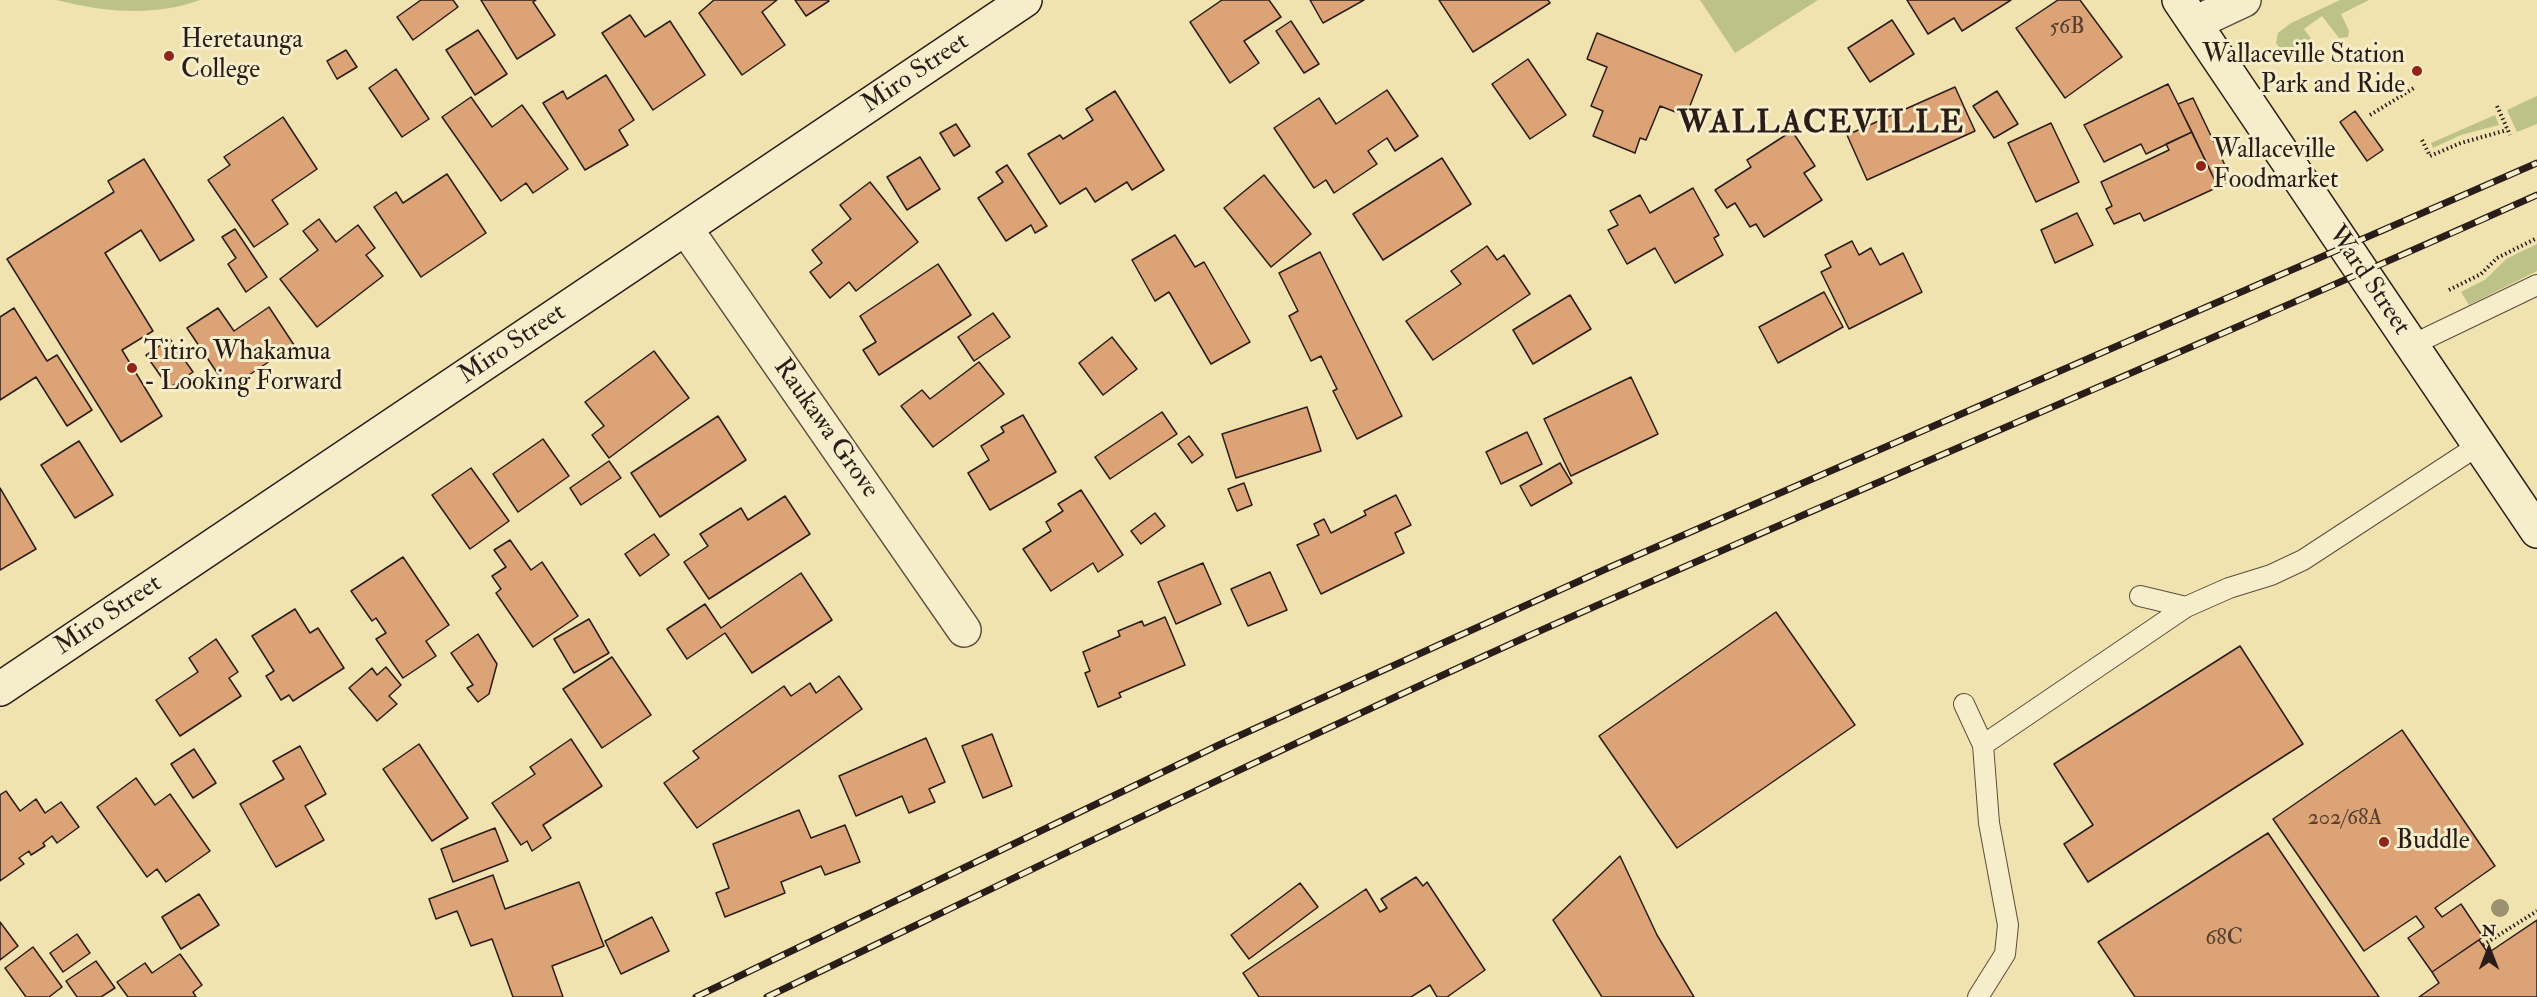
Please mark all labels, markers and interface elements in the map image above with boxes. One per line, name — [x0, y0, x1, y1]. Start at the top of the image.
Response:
house number: 56B — [2049, 15, 2085, 41]
place label: Heretaunga College — [181, 25, 303, 86]
street label: Miro Street — [857, 27, 975, 121]
place label: Wallaceville Station Park and Ride — [2202, 40, 2405, 101]
marker: Heretaunga College — [162, 49, 176, 63]
marker: Wallaceville Station Park and Ride — [2410, 64, 2424, 78]
district label: WALLACEVILLE — [1677, 106, 1965, 144]
place label: Wallaceville Foodmarket — [2213, 135, 2338, 196]
marker: Wallaceville Foodmarket — [2194, 159, 2208, 173]
street label: Ward Street — [2320, 220, 2416, 342]
street label: Miro Street — [454, 298, 572, 392]
place label: Titiro Whakamua - Looking Forward — [144, 337, 342, 398]
street label: Raukawa Grove — [765, 353, 885, 505]
marker: Titiro Whakamua - Looking Forward — [125, 361, 139, 375]
street label: Miro Street — [50, 569, 168, 663]
house number: 202/68A — [2308, 806, 2382, 832]
place label: Buddle — [2396, 826, 2470, 858]
marker: Buddle — [2377, 835, 2391, 849]
north arrow — [2459, 919, 2519, 979]
text: N — [2482, 921, 2496, 941]
house number: 68C — [2205, 926, 2243, 952]

